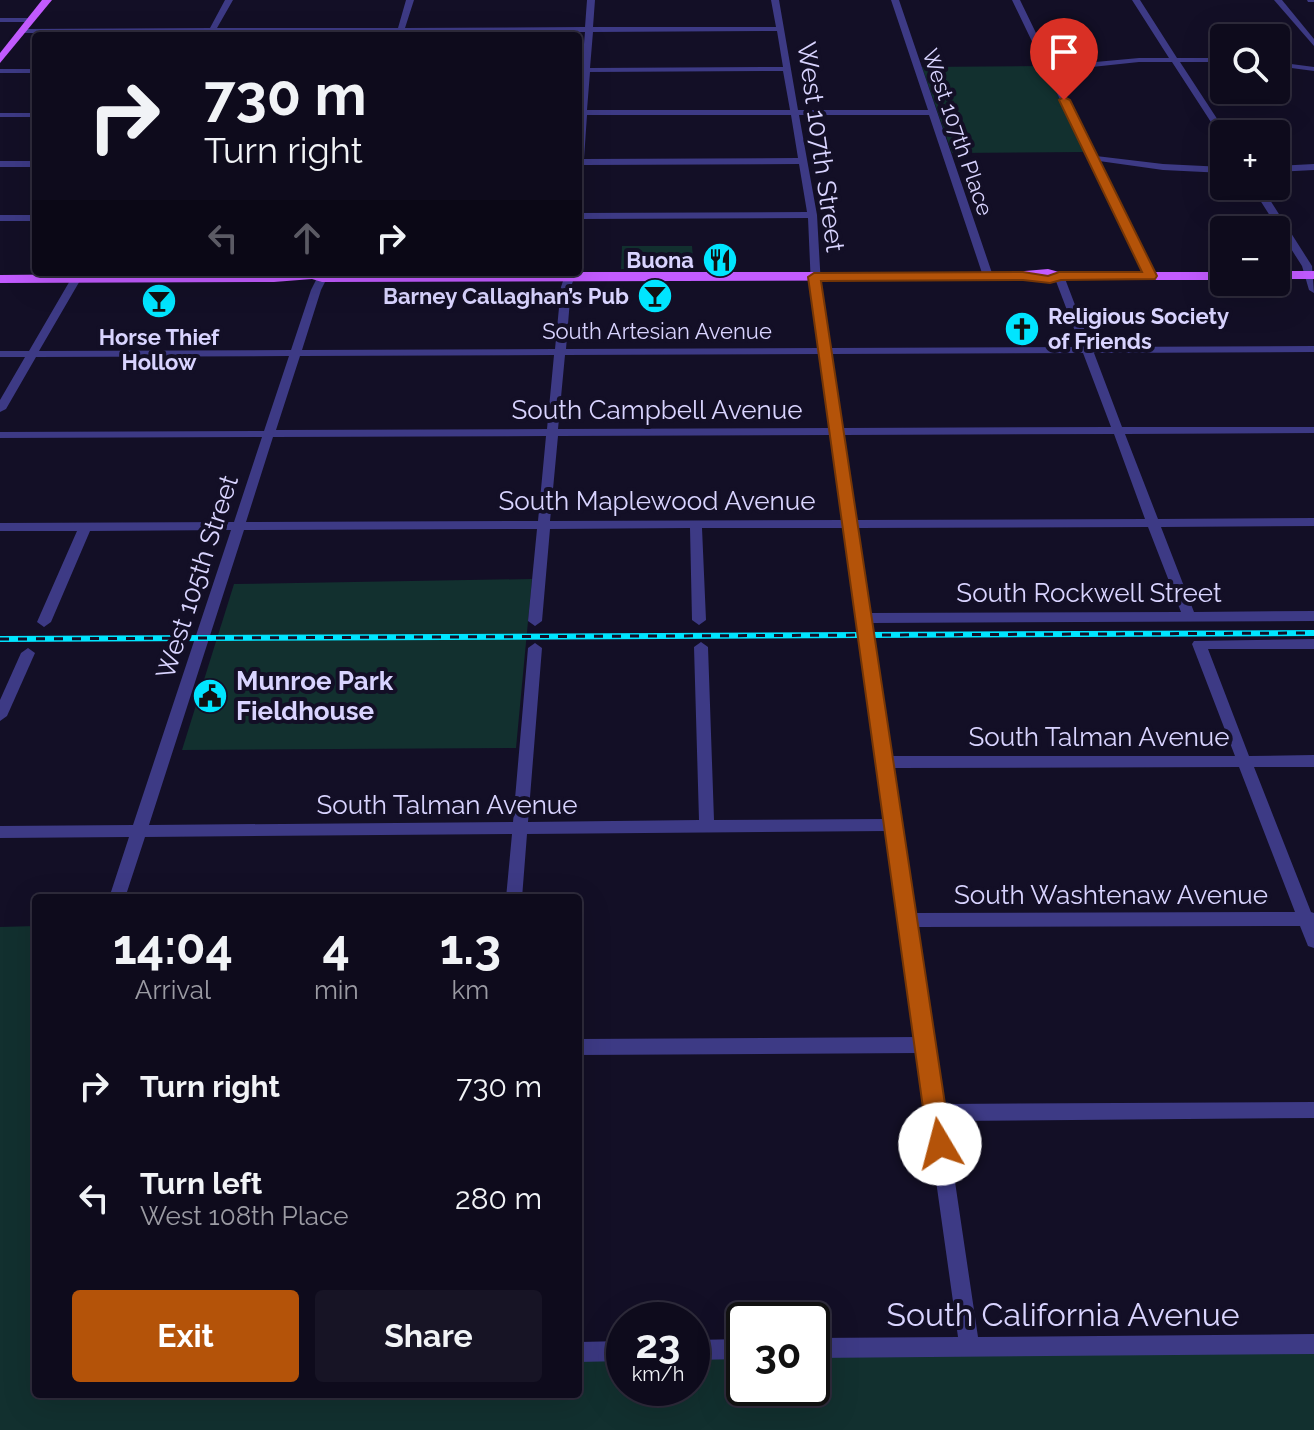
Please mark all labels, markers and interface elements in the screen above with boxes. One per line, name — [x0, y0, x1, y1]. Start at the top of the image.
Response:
pin — [1030, 18, 1098, 100]
map controls — [1210, 24, 1290, 296]
button: search — [1210, 24, 1290, 104]
icon: arrive — [1042, 30, 1086, 74]
street label: West 107th Street — [791, 40, 851, 254]
street label: West 107th Place — [917, 45, 999, 219]
text: 730 m — [204, 62, 367, 128]
icon: right — [72, 64, 176, 168]
button: + — [1210, 120, 1290, 200]
text: Turn right — [204, 129, 363, 171]
icon: left — [201, 216, 245, 260]
icon: ahead — [285, 216, 329, 260]
icon: right — [369, 216, 413, 260]
button: − — [1210, 216, 1290, 296]
restaurant icon: Buona — [701, 241, 739, 279]
place label: Buona — [626, 247, 694, 273]
bar icon: Barney Callaghan’s Pub — [636, 277, 674, 315]
bar icon: Horse Thief Hollow — [140, 282, 178, 320]
place label: Barney Callaghan’s Pub — [383, 283, 629, 309]
place label: Religious Society of Friends — [1048, 303, 1229, 354]
church icon: Religious Society of Friends — [1003, 310, 1041, 348]
street label: South Artesian Avenue — [542, 318, 772, 344]
place label: Horse Thief Hollow — [99, 324, 220, 375]
street label: South Campbell Avenue — [512, 395, 802, 425]
street label: West 105th Street — [150, 471, 244, 683]
street label: South Maplewood Avenue — [499, 486, 815, 516]
street label: South Rockwell Street — [956, 578, 1222, 608]
place label: Munroe Park Fieldhouse — [236, 666, 394, 726]
public building icon: Munroe Park Fieldhouse — [191, 677, 229, 715]
street label: South Talman Avenue — [968, 722, 1230, 752]
street label: South Talman Avenue — [316, 790, 578, 820]
street label: South Washtenaw Avenue — [954, 880, 1268, 910]
text: 14:04 — [113, 919, 233, 975]
text: 4 — [323, 919, 350, 975]
text: 1.3 — [440, 919, 501, 975]
text: Arrival — [135, 975, 211, 1005]
text: min — [314, 975, 359, 1005]
text: km — [451, 975, 489, 1005]
icon: right — [72, 1064, 116, 1108]
text: Turn right — [140, 1069, 280, 1104]
text: 730 m — [456, 1069, 542, 1104]
position arrow — [898, 1102, 982, 1186]
text: Turn left — [140, 1166, 262, 1201]
icon: left — [72, 1176, 116, 1220]
text: 280 m — [455, 1181, 542, 1216]
text: West 108th Place — [140, 1201, 348, 1231]
button: Exit — [72, 1290, 299, 1382]
button: Share — [315, 1290, 542, 1382]
street label: South California Avenue — [887, 1296, 1239, 1333]
speed limit sign: 30 — [726, 1302, 830, 1406]
text: 23 — [636, 1320, 680, 1367]
text: km/h — [632, 1362, 684, 1386]

